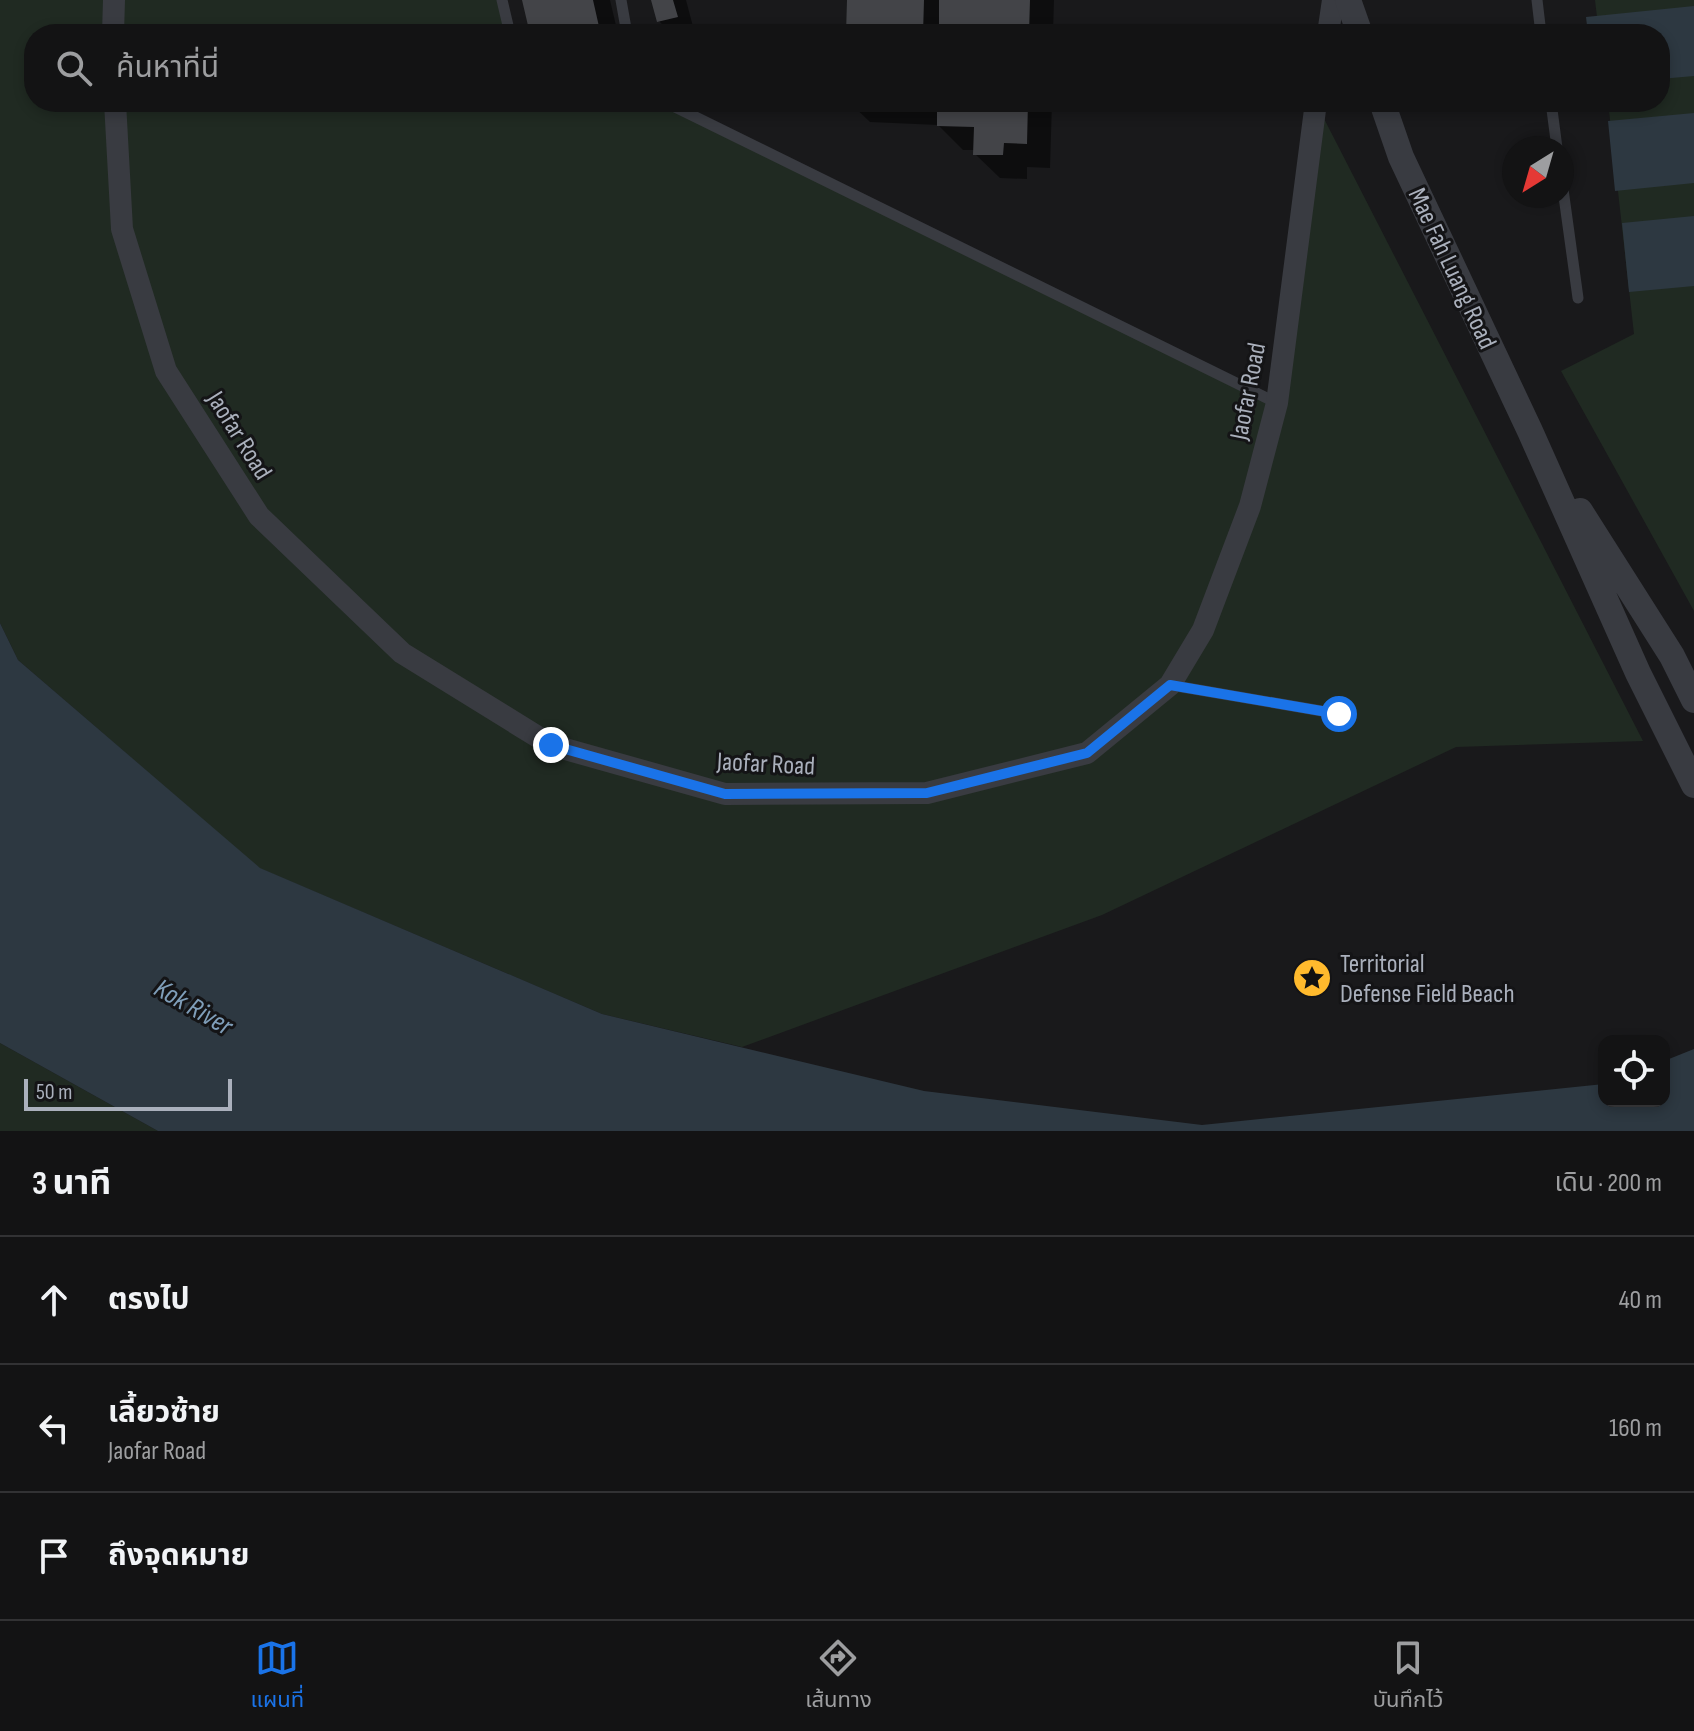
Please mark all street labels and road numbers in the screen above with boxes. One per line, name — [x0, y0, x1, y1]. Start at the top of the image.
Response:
street label: Mae Fah Luang Road — [1401, 183, 1502, 354]
street label: Jaofar Road — [1224, 340, 1273, 443]
street label: Jaofar Road — [199, 385, 278, 486]
street label: Jaofar Road — [715, 746, 816, 783]

